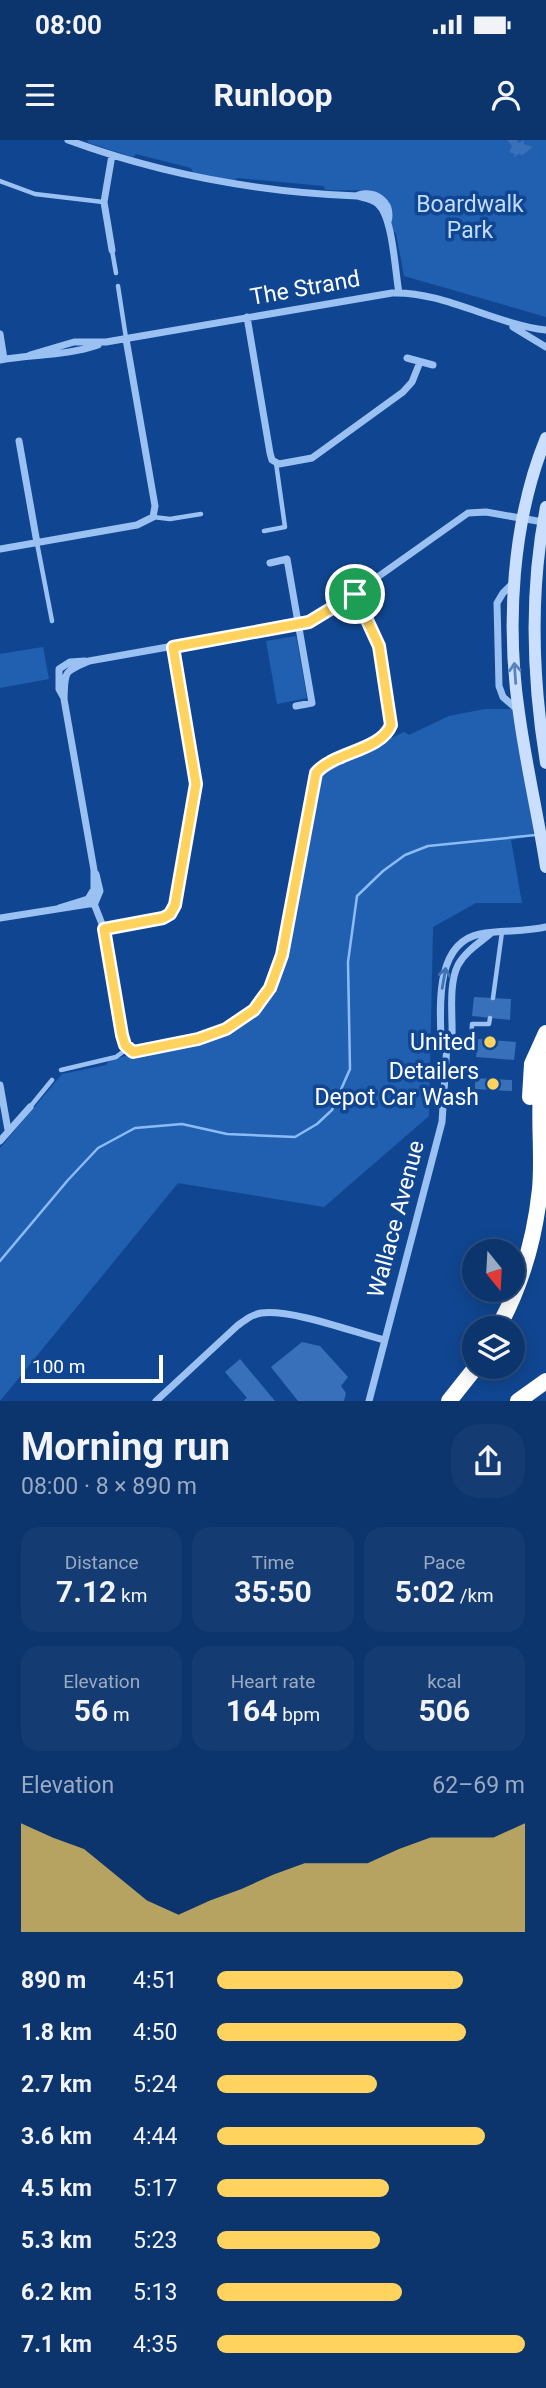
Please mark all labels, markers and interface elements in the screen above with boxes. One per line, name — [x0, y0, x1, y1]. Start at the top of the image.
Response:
text: 08:00 — [35, 10, 102, 40]
icon: menu — [21, 76, 59, 114]
text: Runloop — [214, 76, 332, 114]
icon: person — [487, 76, 525, 114]
park label: Boardwalk Park — [416, 191, 524, 244]
street label: The Strand — [248, 265, 362, 311]
pin — [325, 564, 385, 624]
icon: arrive — [336, 575, 374, 613]
one-way arrow — [509, 662, 522, 685]
one-way arrow — [438, 967, 451, 990]
place label: United — [410, 1029, 476, 1056]
marker: United — [482, 1034, 498, 1050]
place label: Detailers Depot Car Wash — [314, 1058, 479, 1111]
marker: Detailers Depot Car Wash — [485, 1076, 501, 1092]
street label: Wallace Avenue — [362, 1138, 430, 1300]
north arrow — [462, 1239, 525, 1302]
map controls — [462, 1239, 525, 1379]
button: layers — [462, 1316, 525, 1379]
scale bar — [21, 1352, 163, 1384]
text: 100 m — [32, 1355, 85, 1378]
button: share — [451, 1424, 525, 1498]
text: Morning run — [21, 1425, 230, 1469]
text: 08:00 · 8 × 890 m — [21, 1473, 197, 1500]
text: Distance — [65, 1551, 139, 1574]
text: Time — [252, 1551, 294, 1574]
text: Pace — [423, 1551, 465, 1574]
text: 7.12 — [56, 1574, 116, 1609]
text: 35:50 — [234, 1574, 312, 1609]
text: 5:02 — [395, 1574, 455, 1609]
text: km — [116, 1584, 147, 1607]
text: /km — [455, 1584, 494, 1607]
text: Elevation — [63, 1670, 140, 1693]
text: Heart rate — [231, 1670, 315, 1693]
text: kcal — [427, 1670, 462, 1693]
text: 56 — [74, 1693, 108, 1728]
text: 164 — [226, 1693, 277, 1728]
text: 506 — [419, 1693, 470, 1728]
text: m — [108, 1703, 130, 1726]
text: bpm — [277, 1703, 320, 1726]
text: Elevation — [21, 1772, 114, 1799]
text: 62–69 m — [432, 1772, 525, 1799]
text: 890 m — [21, 1967, 86, 1994]
text: 4:51 — [133, 1967, 177, 1994]
text: 1.8 km — [21, 2019, 92, 2046]
text: 4:50 — [133, 2019, 177, 2046]
text: 2.7 km — [21, 2071, 92, 2098]
text: 5:24 — [133, 2071, 177, 2098]
text: 3.6 km — [21, 2123, 92, 2150]
text: 4:44 — [133, 2123, 177, 2150]
text: 4.5 km — [21, 2175, 92, 2202]
text: 5:17 — [133, 2175, 177, 2202]
text: 5.3 km — [21, 2227, 92, 2254]
text: 5:23 — [133, 2227, 177, 2254]
text: 6.2 km — [21, 2279, 92, 2306]
text: 5:13 — [133, 2279, 177, 2306]
text: 7.1 km — [21, 2331, 92, 2358]
text: 4:35 — [133, 2331, 177, 2358]

